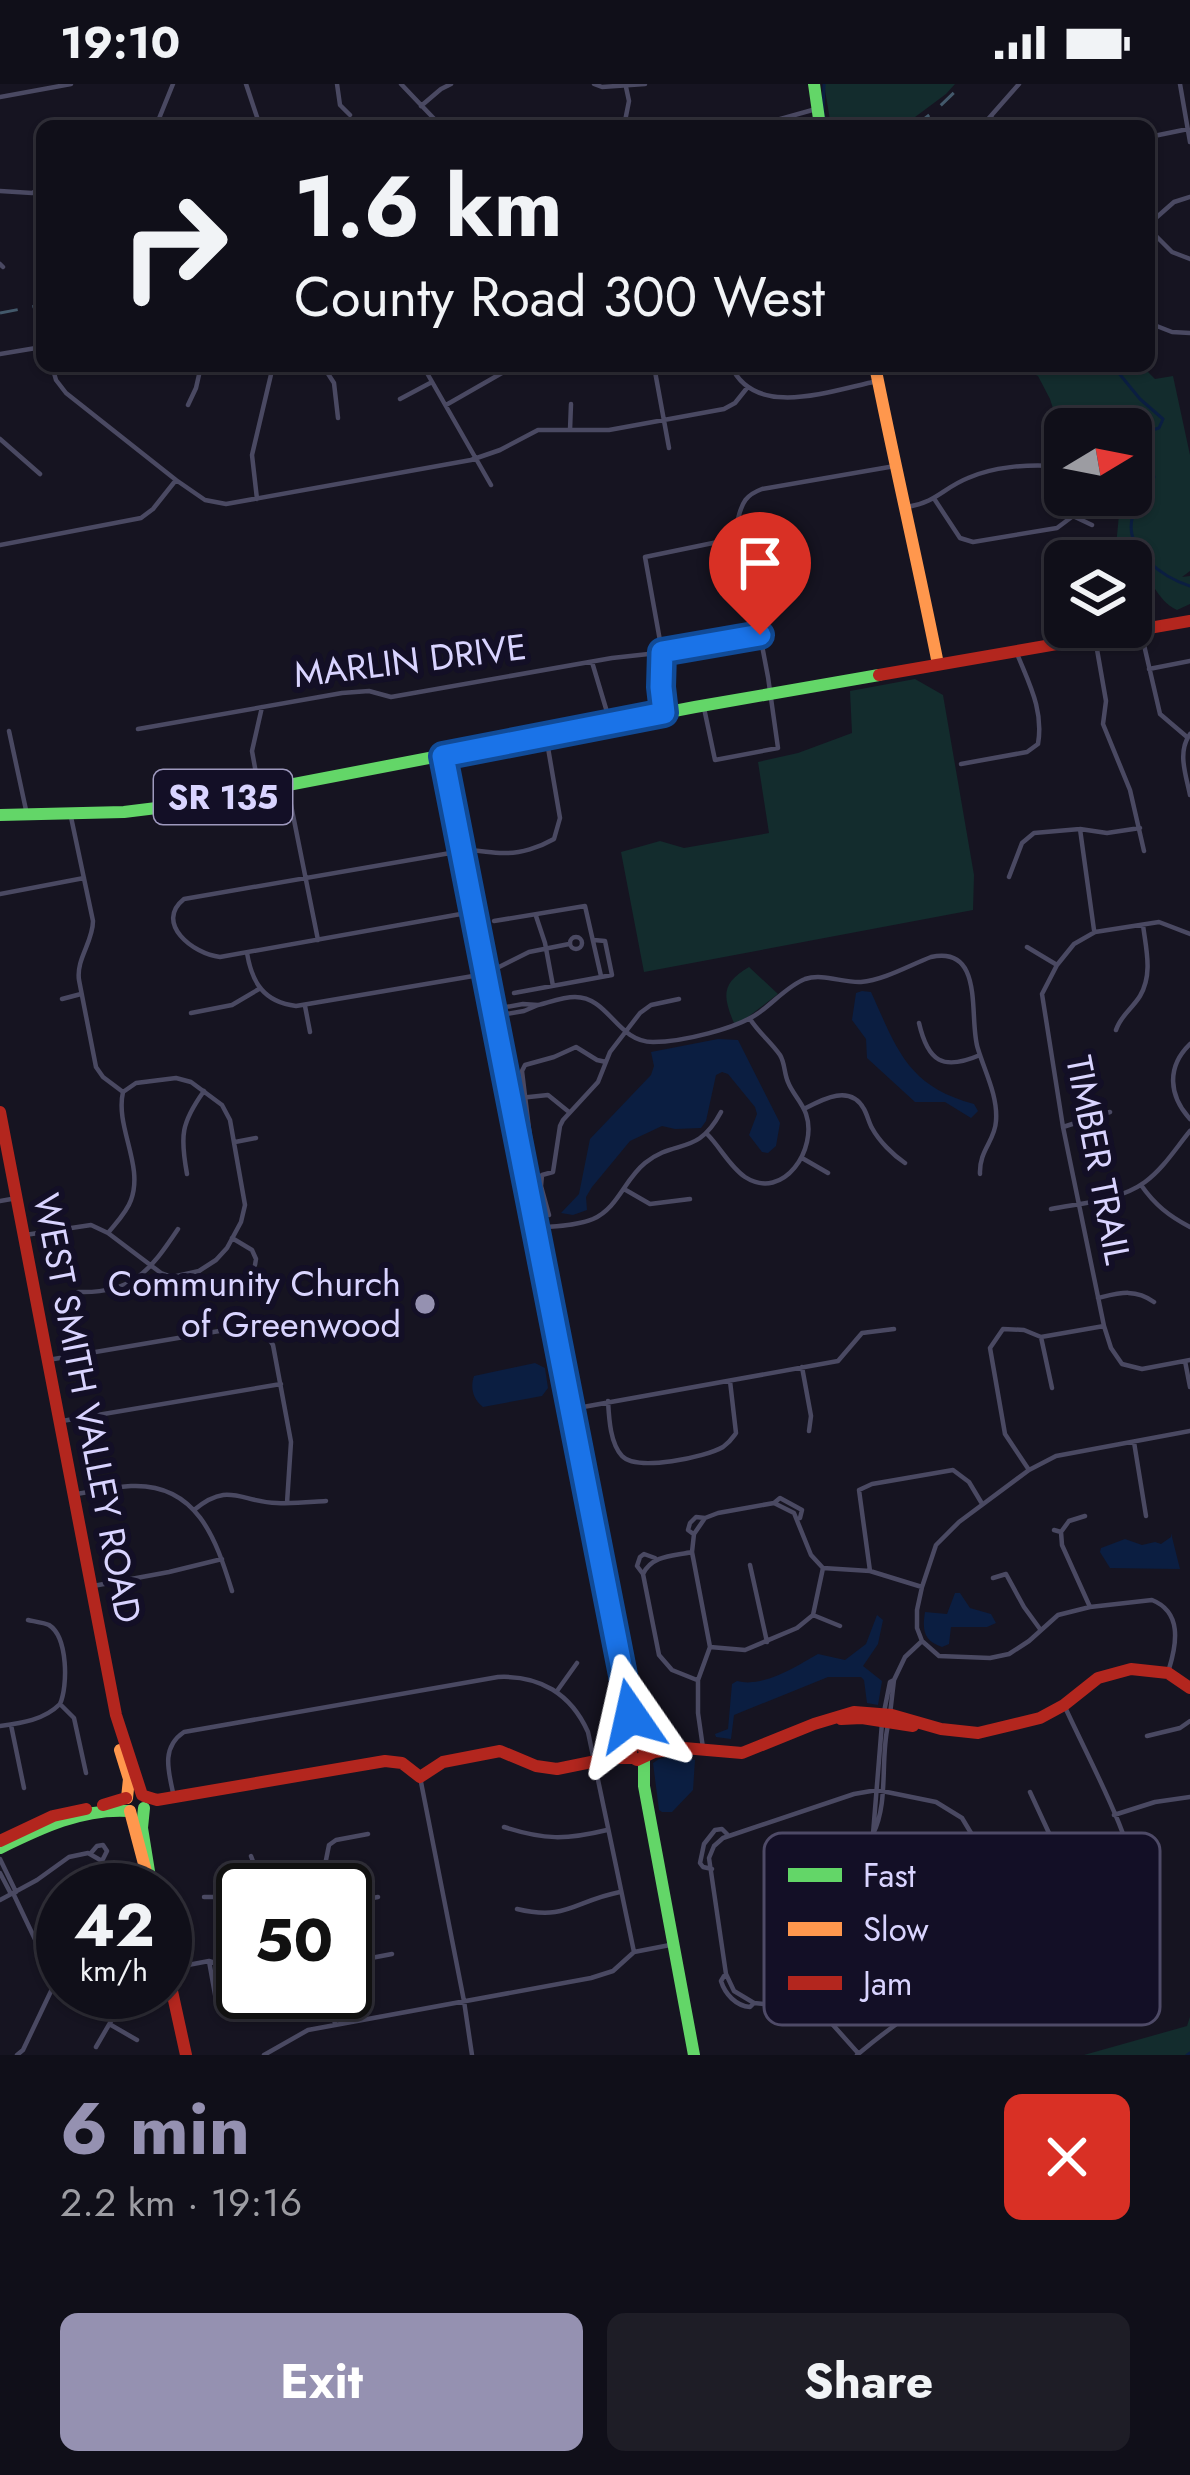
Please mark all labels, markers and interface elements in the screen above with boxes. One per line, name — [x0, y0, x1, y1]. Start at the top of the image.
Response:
text: 19:10 — [60, 10, 180, 75]
text: 1.6 km — [294, 146, 563, 268]
icon: right — [96, 168, 252, 324]
text: County Road 300 West — [294, 258, 825, 336]
north arrow — [1044, 408, 1152, 516]
map controls — [1044, 408, 1152, 648]
pin — [709, 512, 811, 635]
icon: arrive — [727, 530, 793, 596]
button: layers — [1044, 540, 1152, 648]
street label: MARLIN DRIVE — [291, 620, 529, 700]
road number: SR 135 — [154, 770, 292, 824]
street label: TIMBER TRAIL — [1053, 1051, 1145, 1269]
street label: WEST SMITH VALLEY ROAD — [21, 1189, 155, 1627]
place label: Community Church of Greenwood — [108, 1257, 401, 1350]
marker: Community Church of Greenwood — [412, 1291, 438, 1317]
position arrow — [568, 1653, 694, 1779]
legend — [764, 1833, 1160, 2025]
text: Fast — [863, 1852, 916, 1899]
speed limit sign: 50 — [216, 1863, 372, 2019]
text: 42 — [73, 1882, 155, 1969]
text: Slow — [863, 1906, 929, 1953]
text: km/h — [80, 1949, 148, 1992]
text: Jam — [859, 1960, 913, 2007]
text: 6 min — [60, 2077, 250, 2181]
button: close — [1004, 2094, 1130, 2220]
text: 2.2 km · 19:16 — [60, 2174, 302, 2231]
button: Exit — [60, 2313, 583, 2451]
button: Share — [607, 2313, 1130, 2451]

